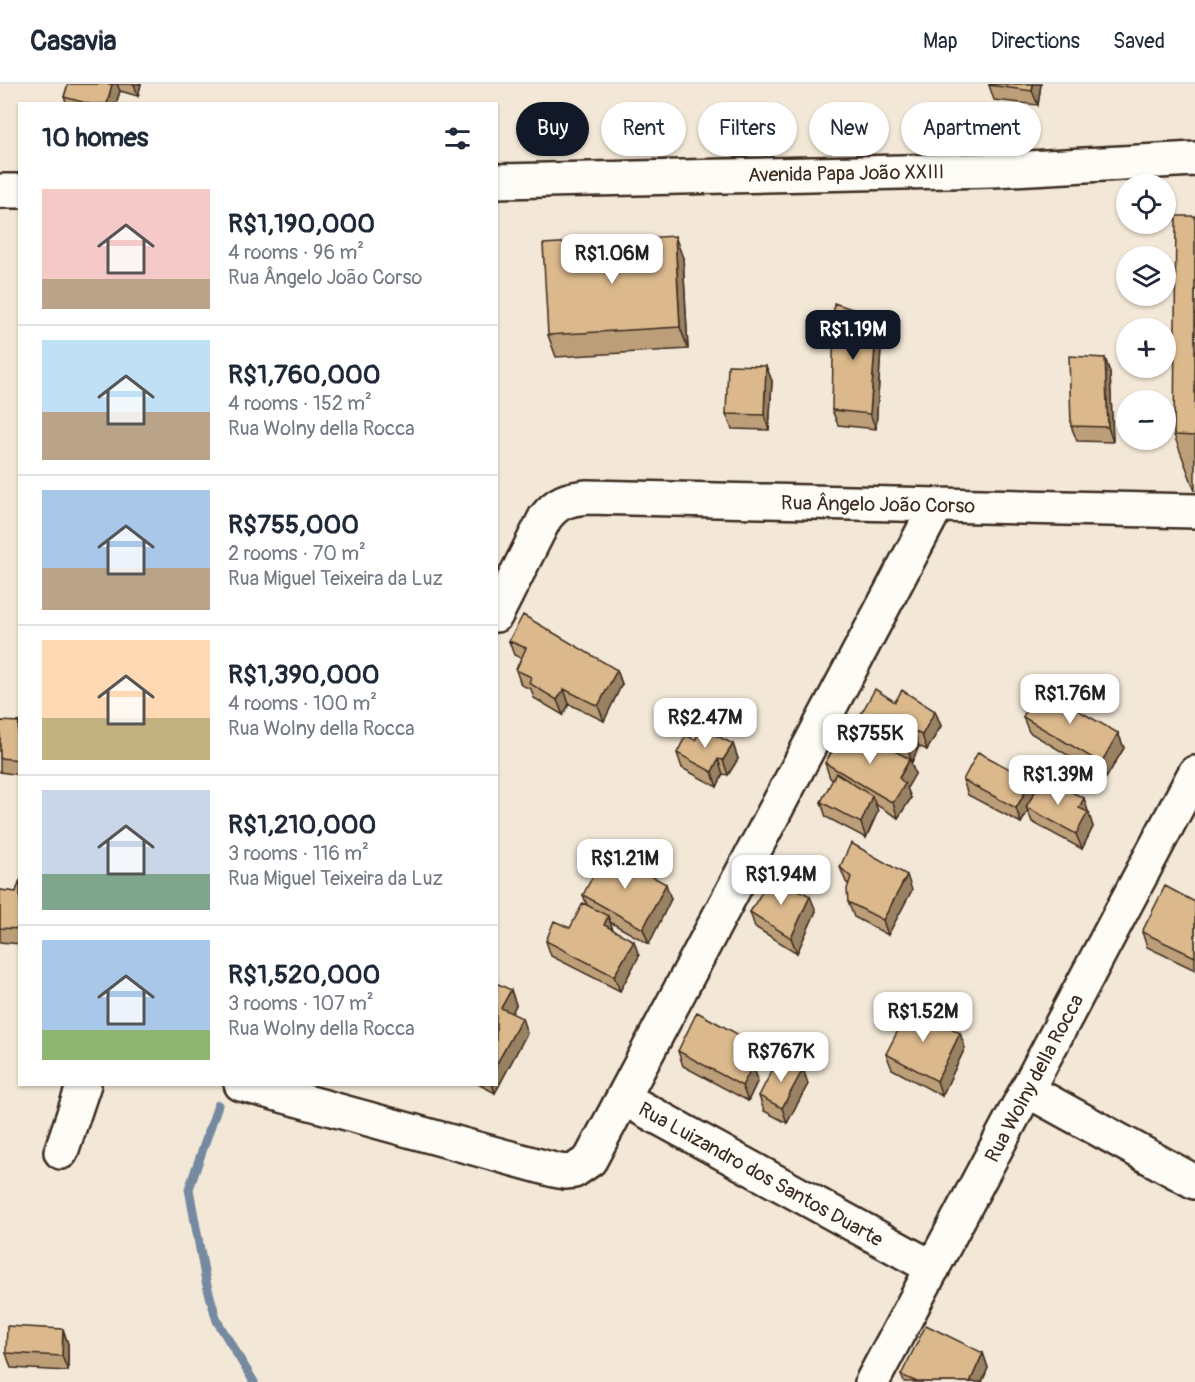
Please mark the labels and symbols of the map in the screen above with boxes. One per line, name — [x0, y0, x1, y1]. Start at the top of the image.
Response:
street label: Avenida Papa João XXIII — [748, 159, 944, 188]
pin: R$1.06M — [557, 234, 667, 285]
pin: R$1.19M — [798, 310, 908, 361]
street label: Rua Ângelo João Corso — [781, 490, 976, 519]
pin: R$1.76M — [1015, 674, 1125, 725]
pin: R$2.47M — [650, 698, 760, 749]
pin: R$755K — [821, 714, 919, 765]
pin: R$1.39M — [1003, 755, 1113, 806]
pin: R$1.21M — [570, 839, 680, 890]
pin: R$1.94M — [726, 855, 836, 906]
street label: Rua Wolny della Rocca — [980, 990, 1089, 1166]
pin: R$1.52M — [868, 992, 978, 1043]
pin: R$767K — [732, 1032, 830, 1083]
street label: Rua Luizandro dos Santos Duarte — [634, 1097, 888, 1252]

